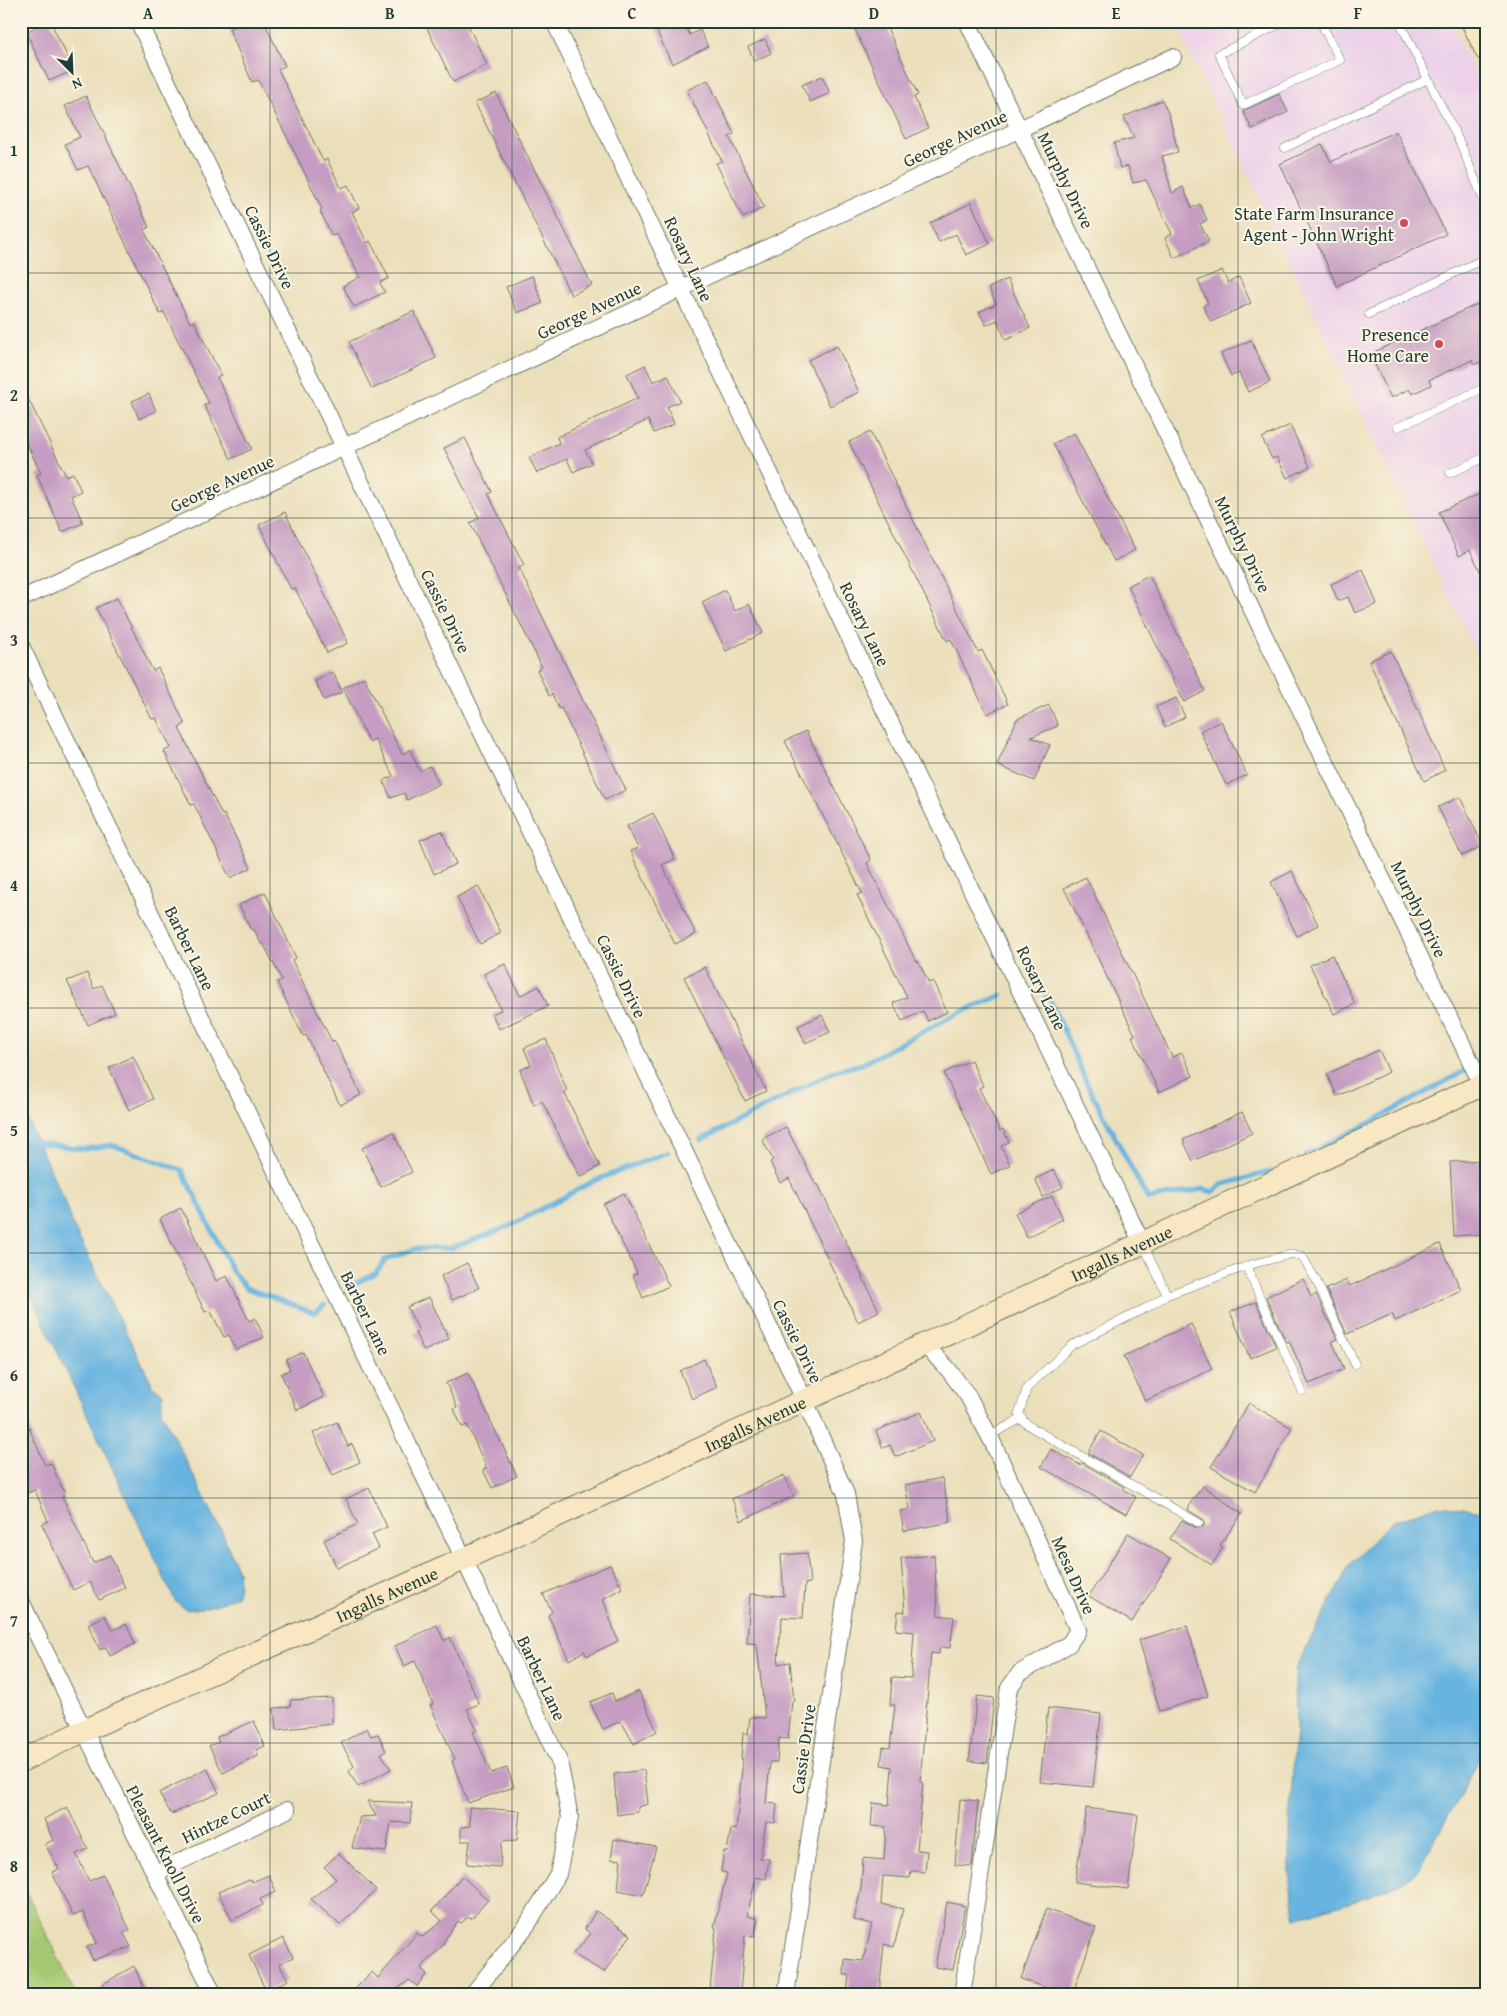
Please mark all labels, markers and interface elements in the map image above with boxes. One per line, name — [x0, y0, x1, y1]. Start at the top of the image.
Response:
text: A — [143, 1, 154, 25]
text: B — [385, 1, 395, 25]
text: C — [627, 1, 637, 25]
text: D — [869, 1, 879, 25]
text: E — [1112, 1, 1121, 25]
text: F — [1354, 1, 1362, 25]
north arrow — [48, 48, 98, 98]
text: N — [68, 73, 86, 95]
street label: George Avenue — [898, 102, 1012, 174]
street label: Murphy Drive — [1031, 127, 1101, 233]
text: 1 — [10, 138, 18, 162]
street label: Cassie Drive — [238, 200, 302, 294]
place label: State Farm Insurance Agent - John Wright — [1234, 200, 1395, 248]
street label: Rosary Lane — [657, 212, 721, 306]
marker: State Farm Insurance Agent - John Wright — [1398, 217, 1410, 229]
street label: George Avenue — [532, 274, 646, 346]
place label: Presence Home Care — [1347, 321, 1429, 369]
marker: Presence Home Care — [1433, 338, 1445, 350]
text: 2 — [10, 383, 18, 407]
street label: George Avenue — [165, 447, 279, 519]
street label: Murphy Drive — [1208, 491, 1278, 597]
street label: Cassie Drive — [414, 564, 478, 658]
street label: Rosary Lane — [833, 577, 897, 671]
text: 3 — [10, 628, 18, 652]
street label: Murphy Drive — [1384, 856, 1454, 962]
text: 4 — [10, 873, 18, 897]
street label: Barber Lane — [158, 901, 222, 995]
street label: Cassie Drive — [590, 929, 654, 1023]
street label: Rosary Lane — [1010, 941, 1074, 1035]
text: 5 — [10, 1118, 18, 1142]
street label: Ingalls Avenue — [1066, 1217, 1177, 1288]
street label: Barber Lane — [334, 1266, 398, 1360]
street label: Cassie Drive — [766, 1294, 830, 1388]
text: 6 — [10, 1363, 18, 1387]
street label: Ingalls Avenue — [700, 1388, 811, 1459]
street label: Mesa Drive — [1045, 1531, 1103, 1619]
street label: Ingalls Avenue — [331, 1559, 442, 1629]
text: 7 — [10, 1608, 18, 1632]
street label: Barber Lane — [511, 1631, 573, 1725]
street label: Cassie Drive — [783, 1702, 823, 1796]
street label: Pleasant Knoll Drive — [119, 1780, 213, 1928]
street label: Hintze Court — [177, 1783, 276, 1850]
text: 8 — [10, 1854, 18, 1878]

